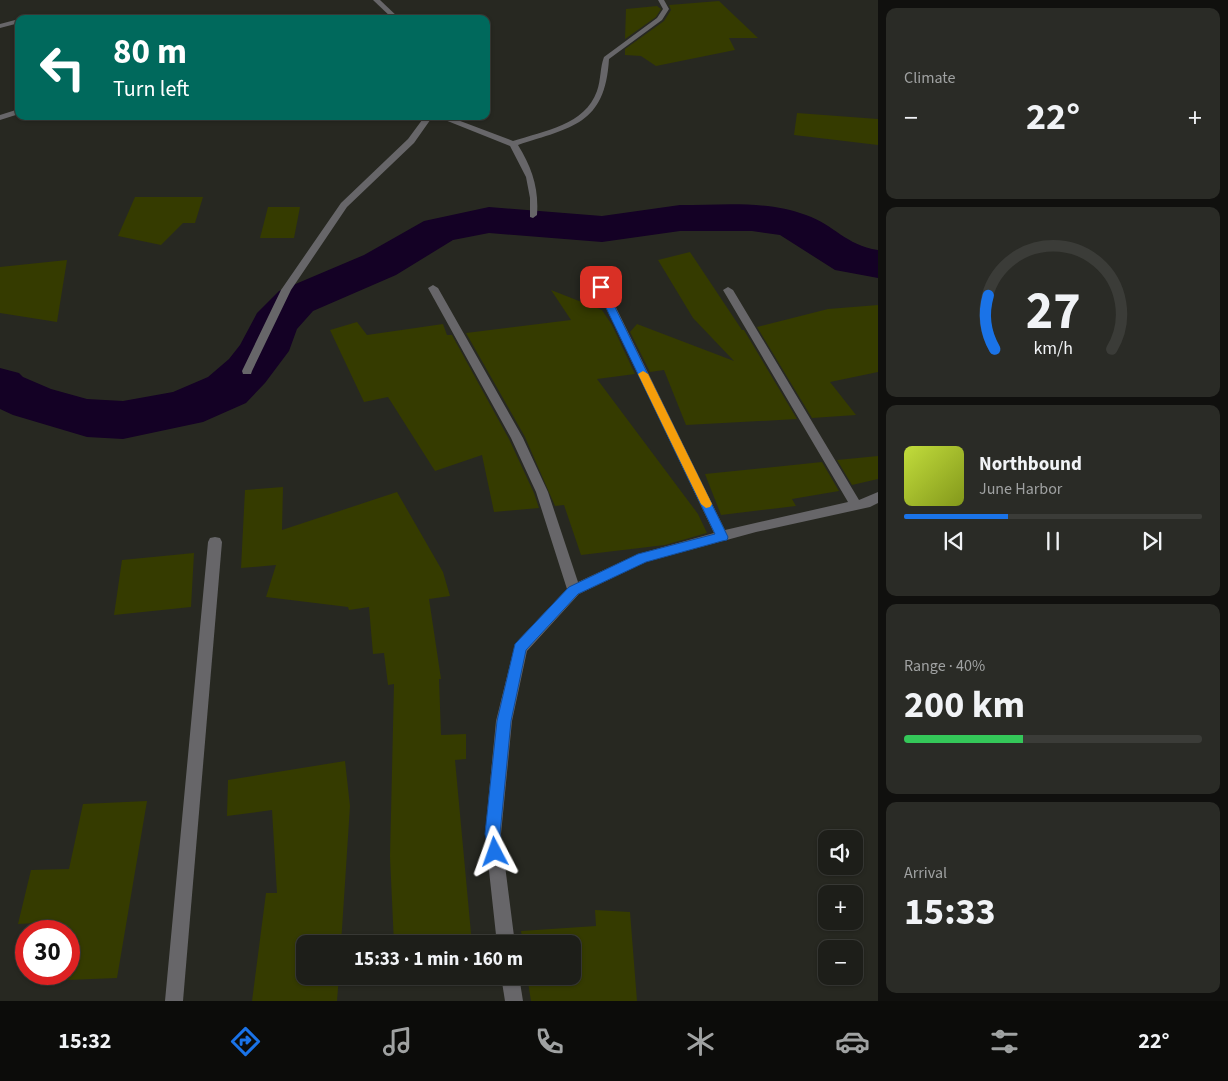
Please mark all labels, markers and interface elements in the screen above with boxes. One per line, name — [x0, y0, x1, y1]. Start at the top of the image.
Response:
text: 80 m — [113, 27, 187, 77]
icon: left — [30, 35, 95, 100]
text: Climate — [904, 67, 955, 89]
text: Turn left — [113, 73, 189, 105]
text: 22° — [1026, 90, 1080, 144]
text: − — [904, 98, 918, 138]
text: + — [1188, 98, 1202, 138]
pin — [580, 266, 622, 308]
icon: arrive — [587, 273, 615, 301]
text: 27 — [1026, 275, 1080, 349]
text: km/h — [1033, 336, 1073, 361]
text: Northbound — [979, 451, 1082, 478]
text: June Harbor — [979, 478, 1062, 500]
icon: previous — [940, 527, 968, 555]
icon: pause — [1039, 527, 1067, 555]
icon: next — [1138, 527, 1166, 555]
text: Range · 40% — [904, 655, 985, 677]
text: 200 km — [904, 678, 1025, 732]
position arrow — [468, 825, 520, 877]
map controls — [818, 830, 863, 985]
button: sound — [818, 830, 863, 875]
text: Arrival — [904, 862, 947, 884]
button: + — [818, 885, 863, 930]
text: 15:33 — [904, 885, 996, 939]
speed limit sign: 30 — [15, 920, 80, 985]
button: − — [818, 940, 863, 985]
text: 15:33 · 1 min · 160 m — [354, 946, 523, 973]
icon: directions — [228, 1024, 263, 1059]
icon: music — [380, 1024, 415, 1059]
icon: phone — [532, 1024, 567, 1059]
icon: climate — [683, 1024, 718, 1059]
icon: car — [835, 1024, 870, 1059]
icon: filters — [987, 1024, 1022, 1059]
text: 15:32 — [58, 1025, 111, 1057]
text: 22° — [1138, 1025, 1170, 1057]

